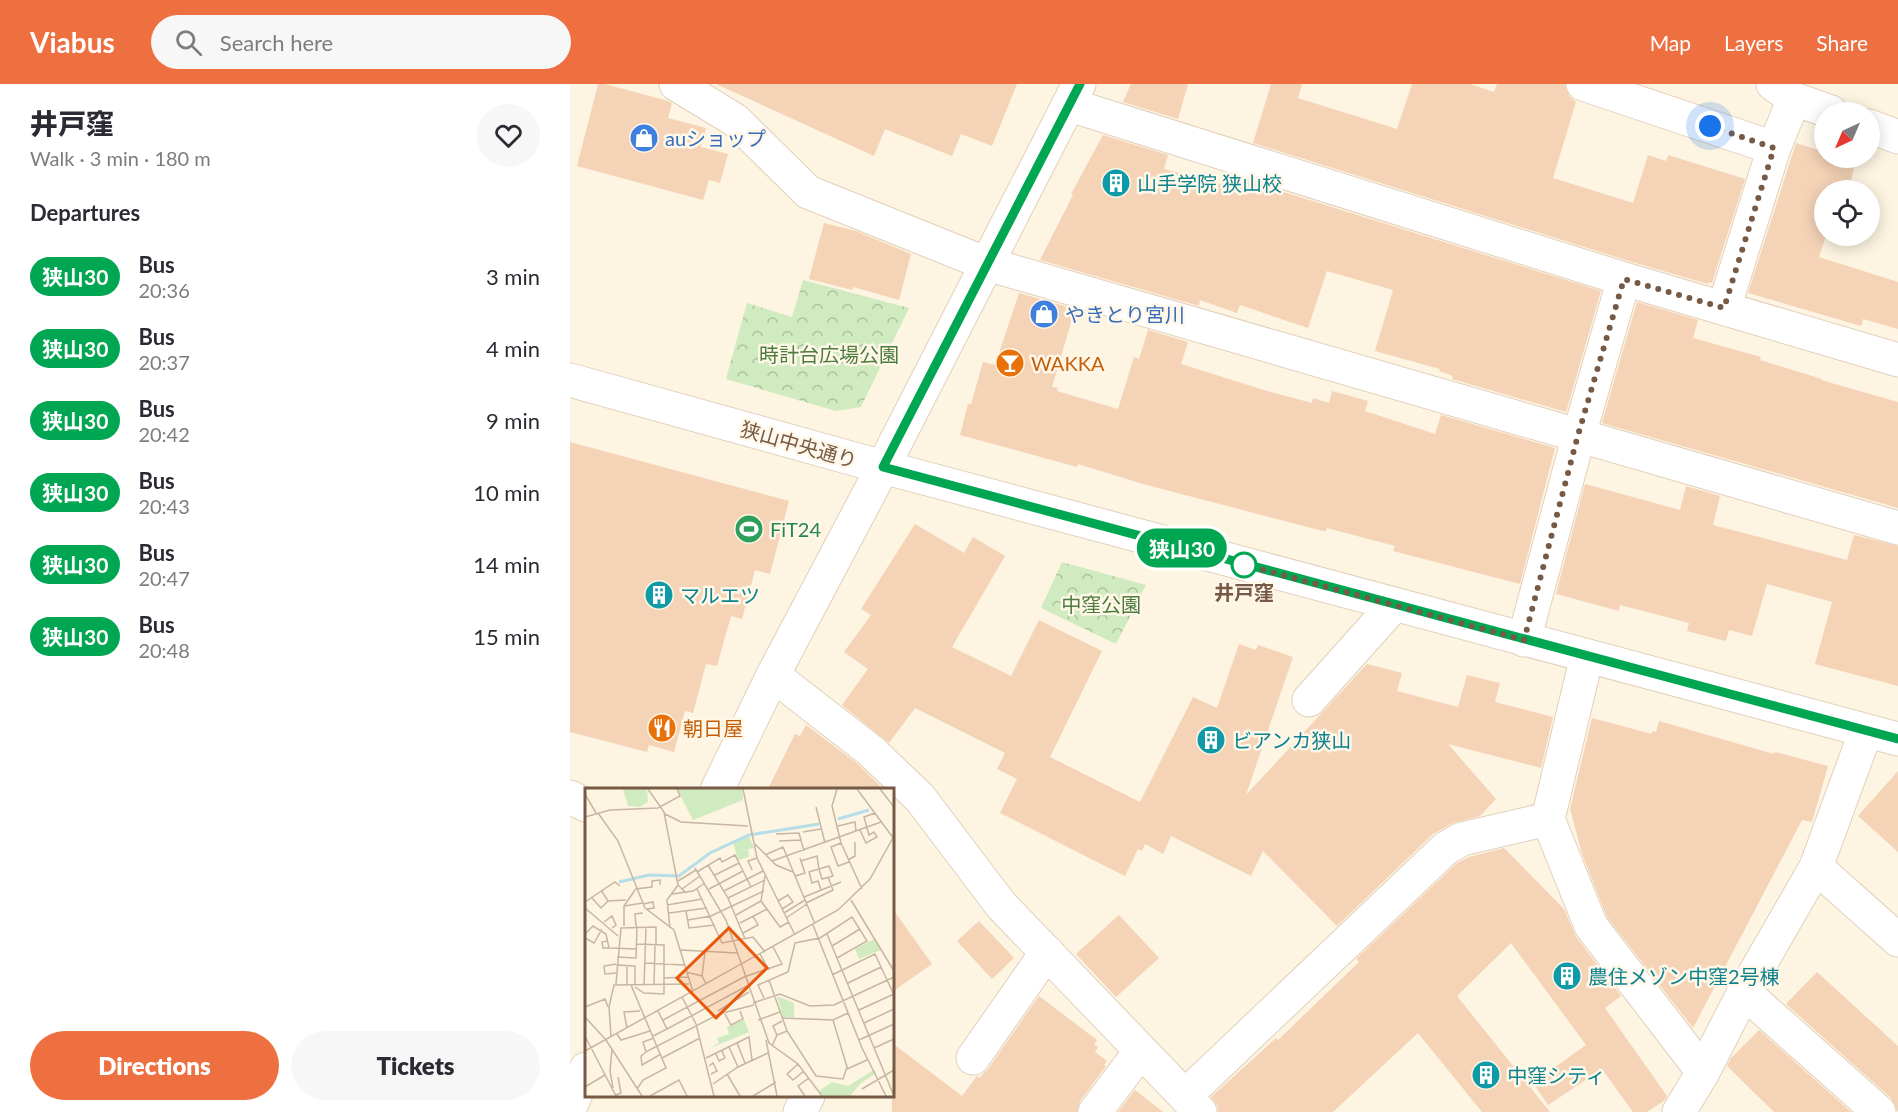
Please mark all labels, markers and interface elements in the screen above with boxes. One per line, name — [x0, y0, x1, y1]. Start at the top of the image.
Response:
search box — [151, 15, 571, 69]
text: Viabus — [30, 25, 115, 59]
icon: search — [172, 26, 205, 59]
text: Search here — [220, 29, 333, 56]
text: Map — [1650, 30, 1691, 55]
text: Layers — [1724, 30, 1783, 55]
text: Share — [1816, 30, 1868, 55]
north arrow — [1814, 102, 1880, 168]
map controls — [1814, 102, 1880, 246]
button: heart — [477, 104, 540, 167]
text: 井戸窪 — [30, 106, 114, 140]
your location — [1695, 111, 1725, 141]
shop icon: auショップ — [628, 122, 660, 154]
place label: auショップ — [665, 126, 766, 150]
text: Walk · 3 min · 180 m — [30, 146, 211, 170]
building icon: 山手学院 狭山校 — [1100, 167, 1132, 199]
place label: 山手学院 狭山校 — [1137, 171, 1282, 195]
button: locate — [1814, 180, 1880, 246]
text: Departures — [30, 199, 140, 226]
text: Bus — [138, 251, 175, 278]
text: 3 min — [486, 263, 540, 290]
text: 狭山30 — [42, 264, 108, 289]
text: 20:36 — [138, 278, 190, 302]
shop icon: やきとり宮川 — [1028, 298, 1060, 330]
place label: やきとり宮川 — [1065, 302, 1185, 326]
text: Bus — [138, 323, 175, 350]
text: 4 min — [486, 335, 540, 362]
text: 狭山30 — [42, 336, 108, 361]
park label: 時計台広場公園 — [759, 342, 899, 366]
bar icon: WAKKA — [994, 347, 1026, 379]
text: 20:37 — [138, 350, 190, 374]
place label: WAKKA — [1031, 351, 1105, 375]
text: Bus — [138, 395, 175, 422]
text: 9 min — [486, 407, 540, 434]
text: 狭山30 — [42, 408, 108, 433]
street label: 狭山中央通り — [738, 416, 860, 472]
text: 20:42 — [138, 422, 190, 446]
text: Bus — [138, 467, 175, 494]
text: 10 min — [473, 479, 540, 506]
text: 狭山30 — [42, 480, 108, 505]
text: 20:43 — [138, 494, 190, 518]
sports icon: FiT24 — [733, 513, 765, 545]
place label: FiT24 — [770, 517, 821, 541]
line badge: 狭山30 — [1140, 528, 1224, 568]
text: 狭山30 — [1149, 536, 1215, 561]
text: Bus — [138, 539, 175, 566]
text: 14 min — [473, 551, 540, 578]
text: 狭山30 — [42, 552, 108, 577]
marker: 井戸窪 — [1231, 552, 1257, 578]
text: 20:47 — [138, 566, 190, 590]
building icon: マルエツ — [643, 579, 675, 611]
place label: 井戸窪 — [1214, 580, 1274, 604]
place label: マルエツ — [680, 583, 760, 607]
park label: 中窪公園 — [1061, 592, 1141, 616]
text: Bus — [138, 611, 175, 638]
text: 15 min — [473, 623, 540, 650]
text: 狭山30 — [42, 624, 108, 649]
text: 20:48 — [138, 638, 190, 662]
restaurant icon: 朝日屋 — [646, 712, 678, 744]
place label: 朝日屋 — [683, 716, 743, 740]
building icon: ビアンカ狭山 — [1195, 724, 1227, 756]
place label: ビアンカ狭山 — [1232, 728, 1351, 752]
inset map — [585, 788, 894, 1097]
building icon: 農住メゾン中窪2号棟 — [1551, 960, 1583, 992]
place label: 農住メゾン中窪2号棟 — [1588, 964, 1780, 988]
button: Directions — [30, 1031, 279, 1100]
button: Tickets — [291, 1031, 540, 1100]
building icon: 中窪シティ — [1470, 1059, 1502, 1091]
place label: 中窪シティ — [1507, 1063, 1606, 1087]

